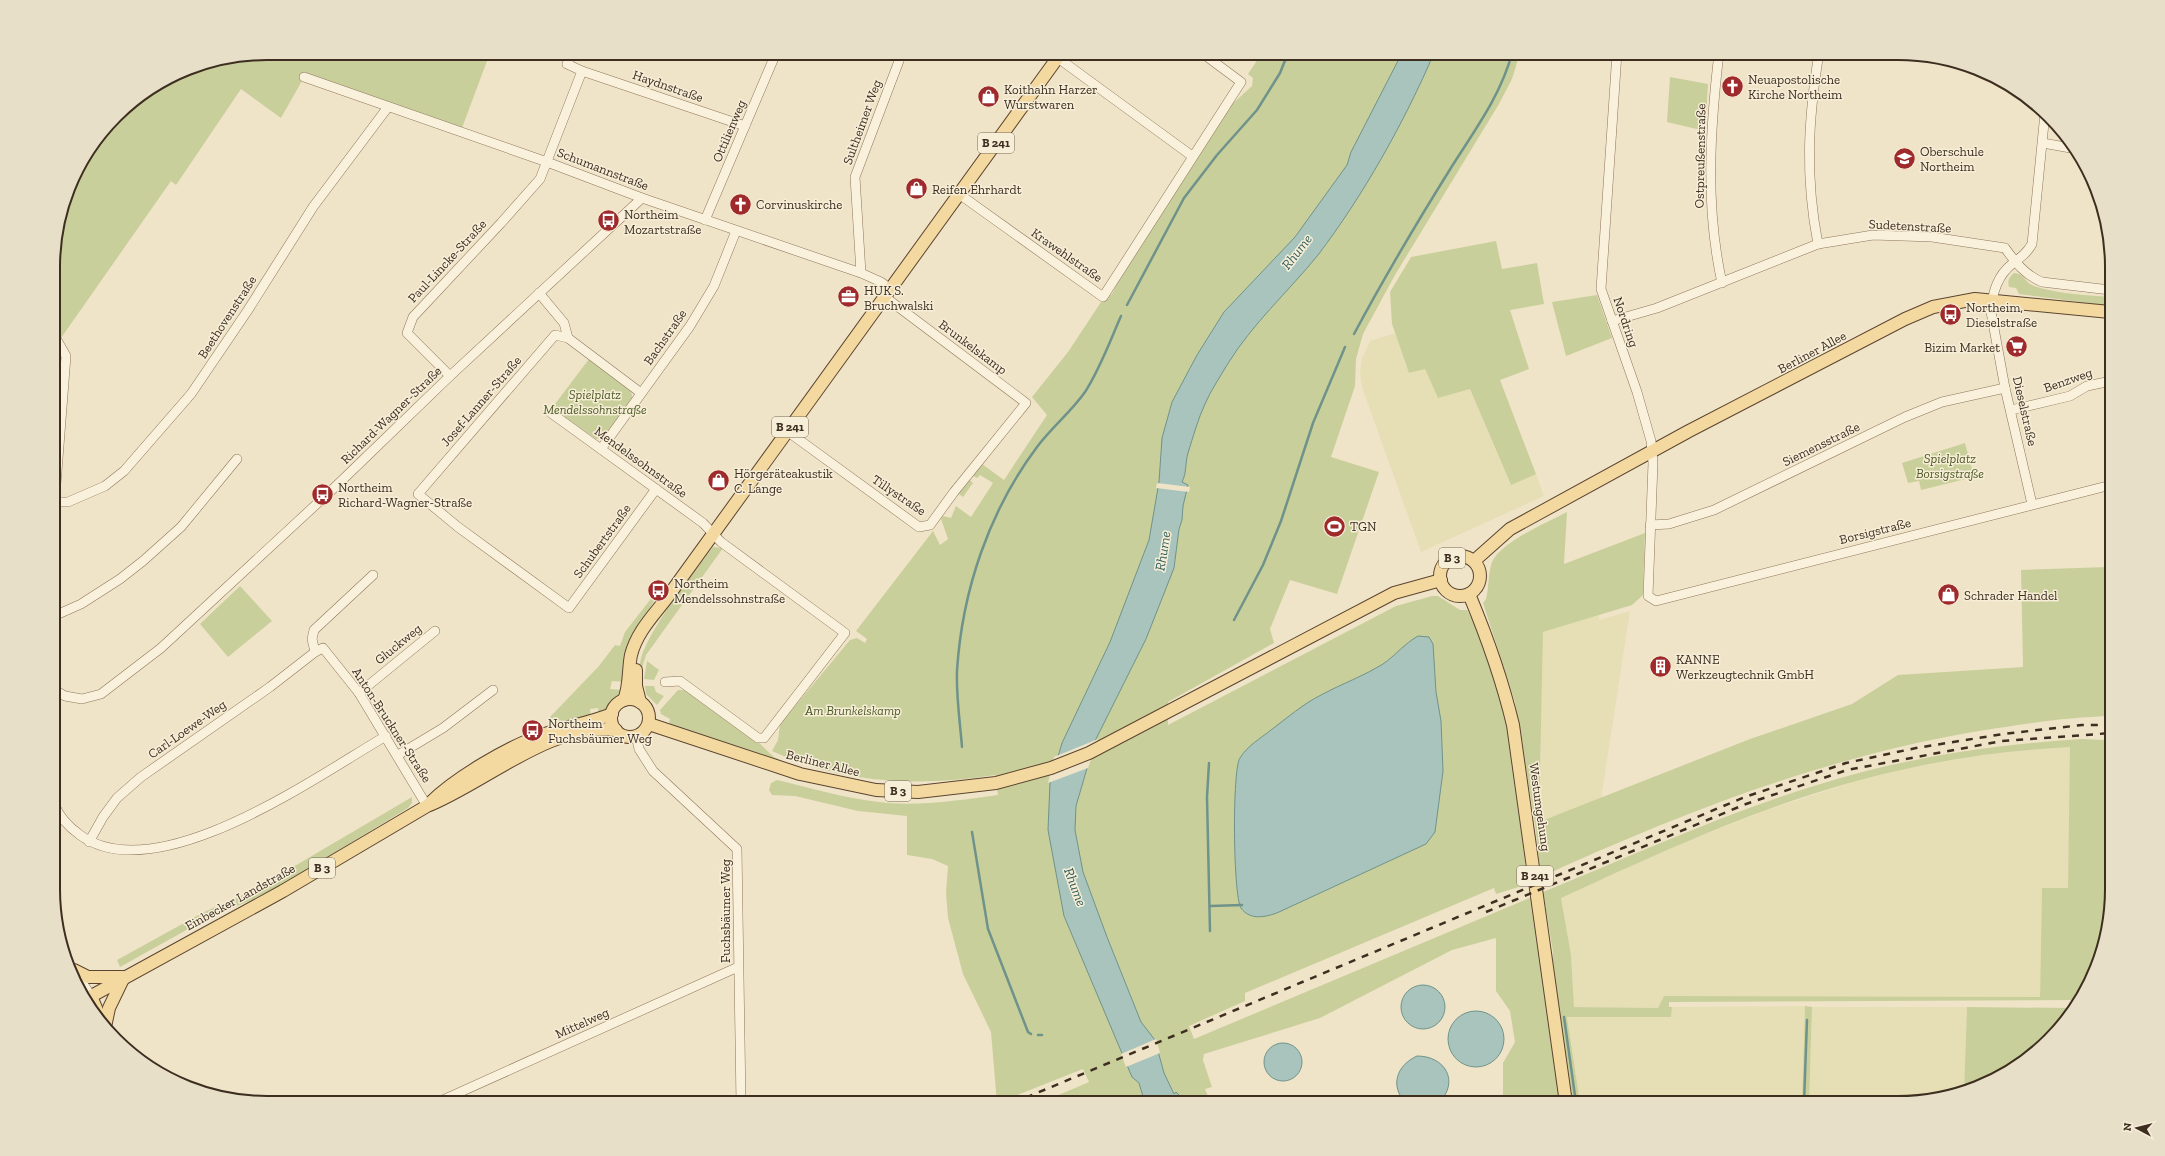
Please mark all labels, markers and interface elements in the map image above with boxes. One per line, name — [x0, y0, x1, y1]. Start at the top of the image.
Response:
street label: Haydnstraße — [631, 67, 705, 105]
place label: Neuapostolische Kirche Northeim — [1748, 72, 1843, 102]
church icon: Neuapostolische Kirche Northeim — [1720, 73, 1746, 99]
street label: Sultheimer Weg — [840, 77, 884, 167]
place label: Koithahn Harzer Wurstwaren — [1004, 82, 1097, 112]
shop icon: Koithahn Harzer Wurstwaren — [976, 83, 1002, 109]
street label: Ottilienweg — [709, 98, 749, 164]
street label: Ostpreußenstraße — [1692, 103, 1708, 209]
road number: B 241 — [978, 133, 1014, 153]
place label: Oberschule Northeim — [1920, 144, 1984, 174]
street label: Schumannstraße — [555, 145, 651, 193]
school or university icon: Oberschule Northeim — [1891, 145, 1917, 171]
shop icon: Reifen Ehrhardt — [903, 176, 929, 202]
place label: Reifen Ehrhardt — [932, 182, 1022, 197]
church icon: Corvinuskirche — [727, 191, 753, 217]
place label: Corvinuskirche — [756, 197, 842, 212]
place label: Northeim Mozartstraße — [624, 207, 701, 237]
bus stop icon: Northeim Mozartstraße — [596, 208, 622, 234]
street label: Paul-Lincke-Straße — [405, 216, 489, 306]
street label: Sudetenstraße — [1868, 216, 1952, 236]
street label: Krawehlstraße — [1029, 225, 1105, 285]
water label: Rhume — [1278, 231, 1316, 273]
street label: Beethovenstraße — [195, 273, 259, 361]
place label: HUK S. Bruchwalski — [864, 283, 934, 313]
office icon: HUK S. Bruchwalski — [835, 284, 861, 310]
street label: Nordring — [1610, 295, 1642, 349]
place label: Northeim, Dieselstraße — [1966, 300, 2037, 330]
bus stop icon: Northeim, Dieselstraße — [1938, 301, 1964, 327]
street label: Bachstraße — [640, 306, 690, 368]
street label: Brunkelskamp — [936, 317, 1010, 377]
street label: Berliner Allee — [1775, 328, 1849, 376]
supermarket icon: Bizim Market — [2003, 334, 2029, 360]
place label: Bizim Market — [1924, 340, 2000, 355]
street label: Josef-Lanner-Straße — [438, 353, 524, 449]
street label: Richard-Wagner-Straße — [338, 363, 444, 467]
street label: Benzweg — [2042, 365, 2094, 395]
street label: Dieselstraße — [2010, 375, 2040, 447]
park label: Spielplatz Mendelssohnstraße — [543, 387, 647, 417]
road number: B 241 — [772, 417, 808, 437]
street label: Siemensstraße — [1780, 419, 1862, 469]
street label: Mendelssohnstraße — [592, 423, 690, 501]
park label: Spielplatz Borsigstraße — [1916, 451, 1984, 481]
place label: Hörgeräteakustik C. Lange — [734, 466, 833, 496]
shop icon: Hörgeräteakustik C. Lange — [705, 467, 731, 493]
street label: Tillystraße — [869, 472, 929, 518]
place label: Northeim Richard-Wagner-Straße — [338, 480, 472, 510]
bus stop icon: Northeim Richard-Wagner-Straße — [309, 481, 335, 507]
street label: Schubertstraße — [570, 501, 634, 581]
sports icon: TGN — [1321, 513, 1347, 539]
street label: Borsigstraße — [1838, 515, 1912, 547]
place label: TGN — [1350, 519, 1377, 534]
water label: Rhume — [1151, 530, 1175, 572]
road number: B 3 — [1439, 548, 1465, 568]
place label: Northeim Mendelssohnstraße — [674, 576, 785, 606]
bus stop icon: Northeim Mendelssohnstraße — [646, 577, 672, 603]
shop icon: Schrader Handel — [1935, 582, 1961, 608]
place label: Schrader Handel — [1964, 588, 2058, 603]
street label: Gluckweg — [372, 621, 424, 667]
place label: KANNE Werkzeugtechnik GmbH — [1676, 652, 1814, 682]
building icon: KANNE Werkzeugtechnik GmbH — [1647, 653, 1673, 679]
street label: Anton-Bruckner-Straße — [349, 665, 435, 785]
street label: Carl-Loewe-Weg — [145, 697, 229, 761]
park label: Am Brunkelskamp — [804, 703, 901, 718]
place label: Northeim Fuchsbäumer Weg — [548, 716, 652, 746]
bus stop icon: Northeim Fuchsbäumer Weg — [520, 717, 546, 743]
street label: Berliner Allee — [785, 747, 861, 779]
street label: Westumgehung — [1526, 762, 1554, 852]
road number: B 3 — [885, 781, 911, 801]
road number: B 3 — [309, 858, 335, 878]
street label: Fuchsbäumer Weg — [718, 859, 733, 963]
street label: Einbecker Landstraße — [182, 861, 298, 933]
water label: Rhume — [1060, 865, 1090, 909]
road number: B 241 — [1517, 866, 1553, 886]
street label: Mittelweg — [553, 1005, 611, 1041]
north arrow — [2117, 1108, 2157, 1148]
text: N — [2121, 1121, 2135, 1132]

